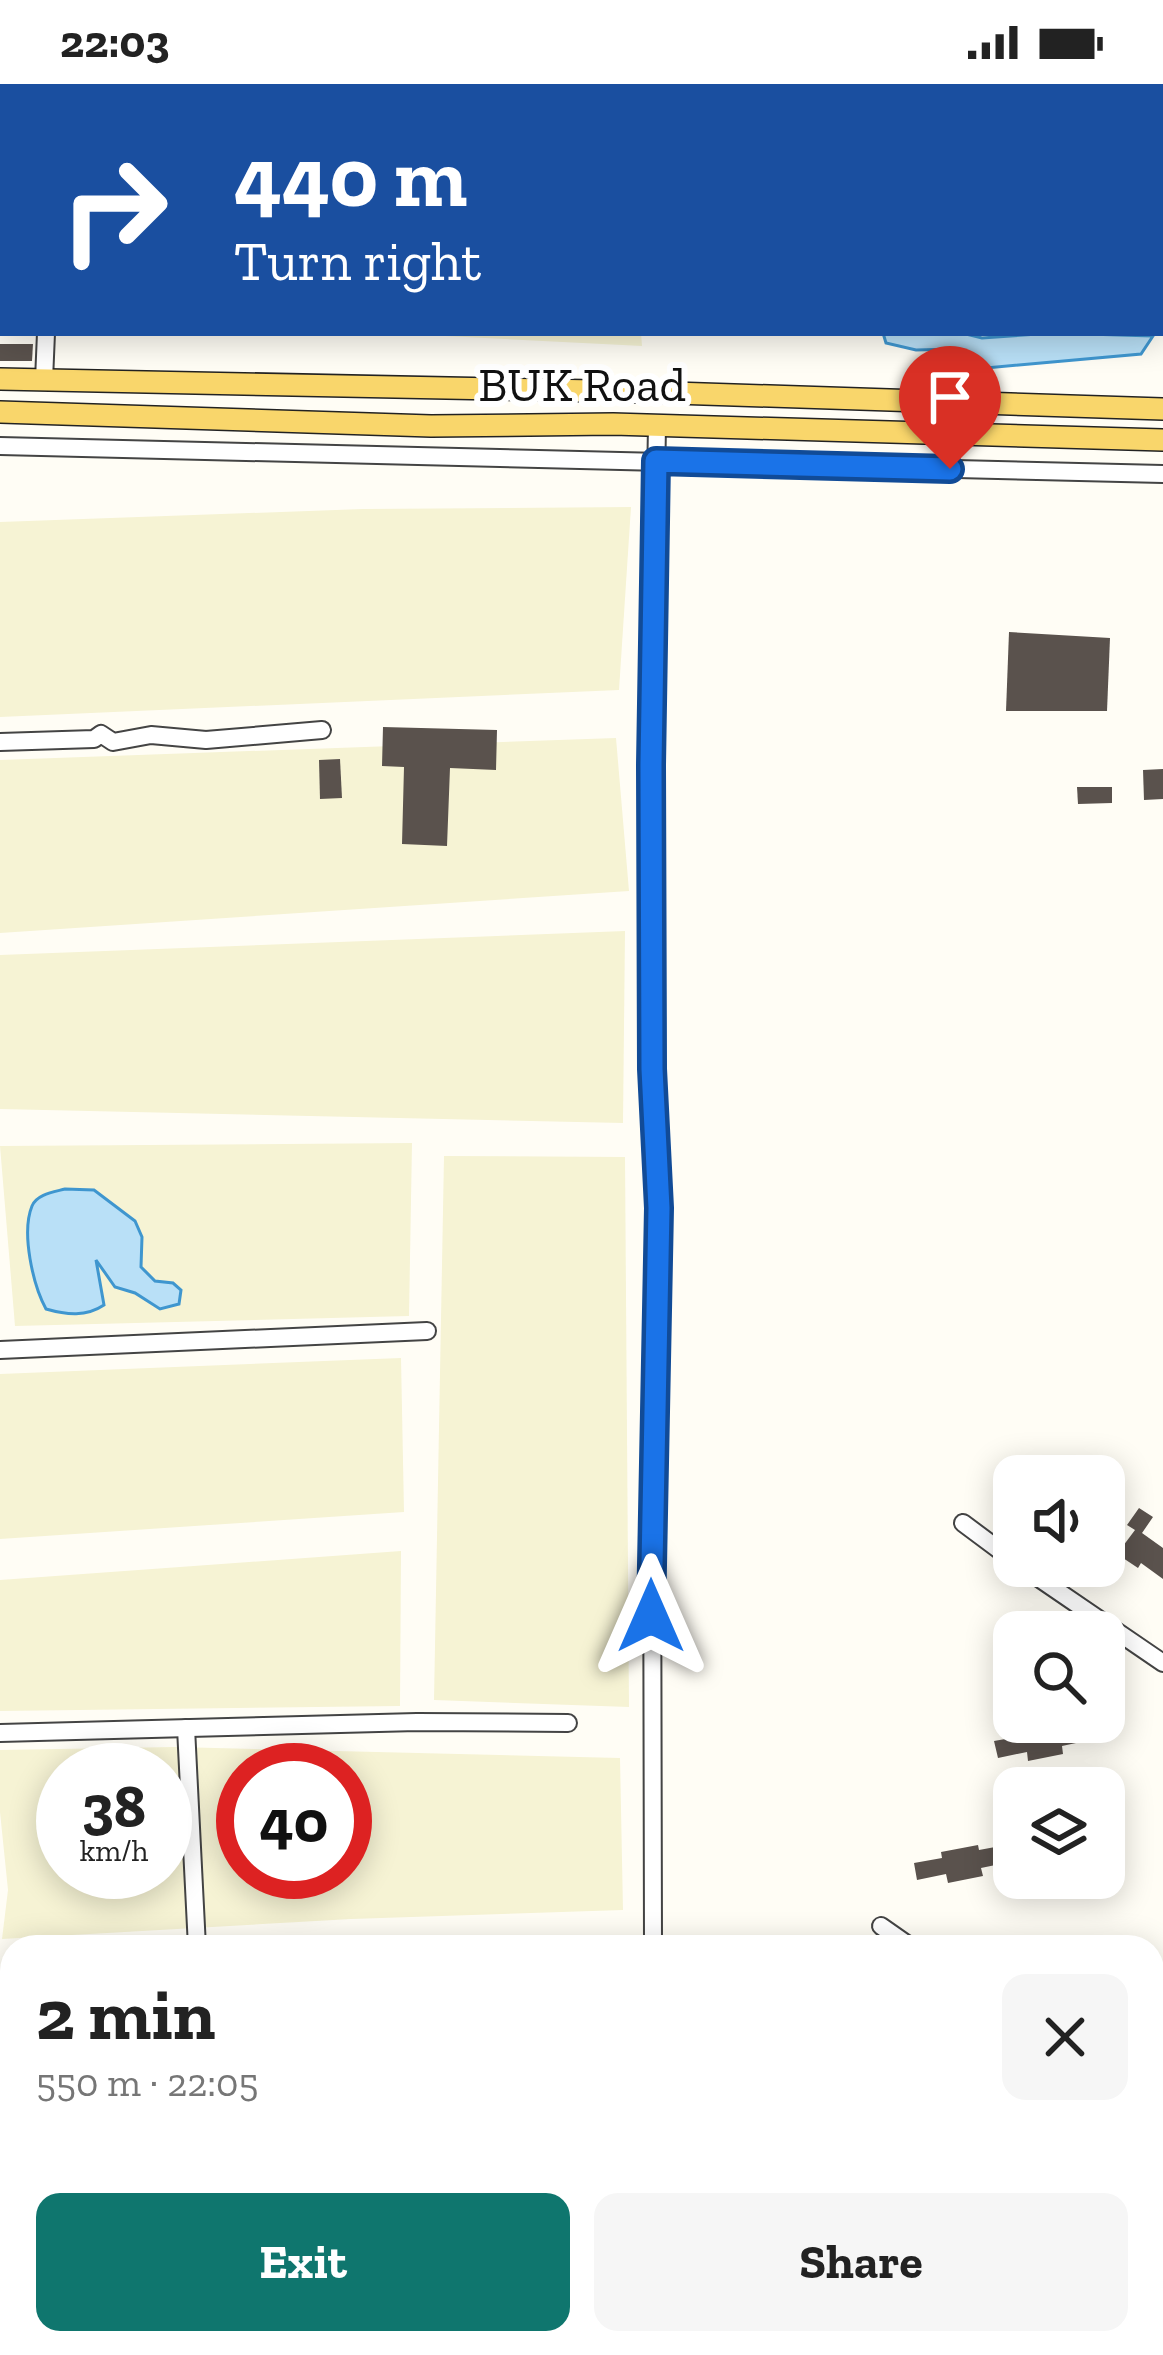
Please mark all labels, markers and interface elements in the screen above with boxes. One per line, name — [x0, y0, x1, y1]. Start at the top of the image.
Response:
text: 22:03 — [60, 15, 169, 69]
text: 440 m — [234, 127, 467, 228]
icon: right — [36, 132, 192, 288]
text: Turn right — [234, 229, 481, 294]
pin — [899, 346, 1001, 469]
street label: BUK Road — [478, 356, 686, 413]
icon: arrive — [917, 364, 983, 430]
map controls — [993, 1455, 1125, 1899]
button: sound — [993, 1455, 1125, 1587]
position arrow — [588, 1553, 714, 1679]
button: search — [993, 1611, 1125, 1743]
speed limit sign: 40 — [216, 1743, 372, 1899]
button: layers — [993, 1767, 1125, 1899]
text: 38 — [82, 1770, 146, 1842]
text: km/h — [80, 1833, 148, 1869]
text: 2 min — [36, 1971, 215, 2057]
button: close — [1002, 1974, 1128, 2100]
text: 550 m · 22:05 — [36, 2059, 259, 2106]
button: Exit — [36, 2193, 570, 2331]
button: Share — [594, 2193, 1128, 2331]

